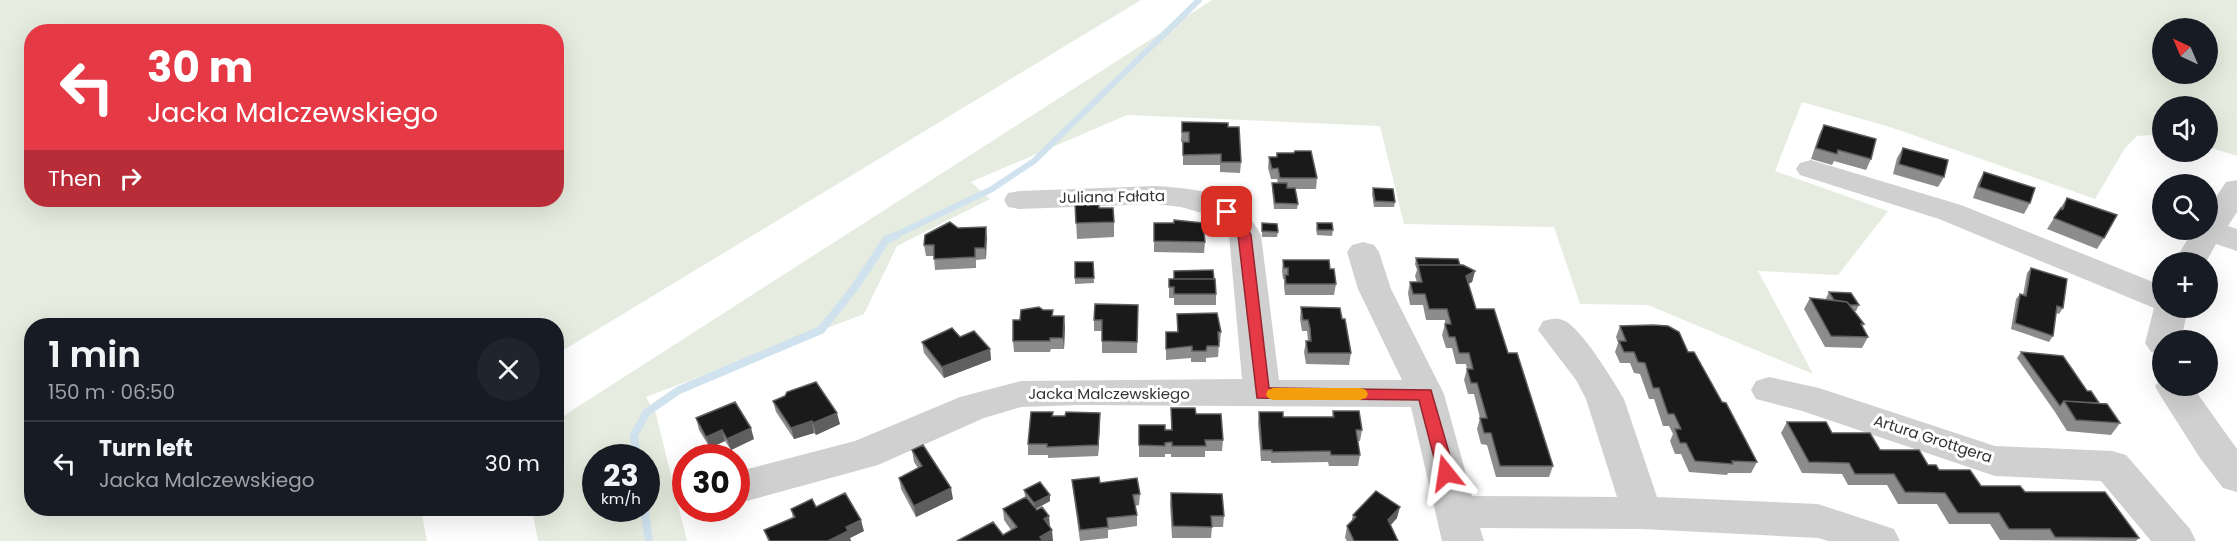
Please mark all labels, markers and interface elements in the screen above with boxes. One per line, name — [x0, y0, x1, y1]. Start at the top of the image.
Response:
north arrow — [2152, 18, 2218, 84]
map controls — [2152, 18, 2218, 396]
text: 30 m — [147, 38, 253, 97]
icon: left — [48, 48, 126, 126]
text: Jacka Malczewskiego — [147, 94, 438, 131]
button: sound — [2152, 96, 2218, 162]
icon: right — [114, 162, 147, 195]
text: Then — [48, 163, 102, 194]
button: search — [2152, 174, 2218, 240]
street label: Juliana Fałata — [1059, 185, 1165, 208]
pin — [1201, 186, 1252, 237]
icon: arrive — [1210, 195, 1243, 228]
button: + — [2152, 252, 2218, 318]
text: 1 min — [48, 329, 141, 380]
button: − — [2152, 330, 2218, 396]
button: close — [477, 338, 540, 401]
text: 150 m · 06:50 — [48, 378, 175, 406]
street label: Jacka Malczewskiego — [1028, 383, 1190, 404]
street label: Artura Grottgera — [1871, 409, 1995, 468]
text: Turn left — [99, 433, 193, 464]
position arrow — [1414, 441, 1478, 505]
speed limit sign: 30 — [672, 444, 750, 522]
icon: left — [48, 447, 81, 480]
text: 30 m — [485, 448, 540, 479]
text: 23 — [603, 454, 639, 497]
text: Jacka Malczewskiego — [99, 466, 315, 494]
text: km/h — [601, 488, 641, 509]

